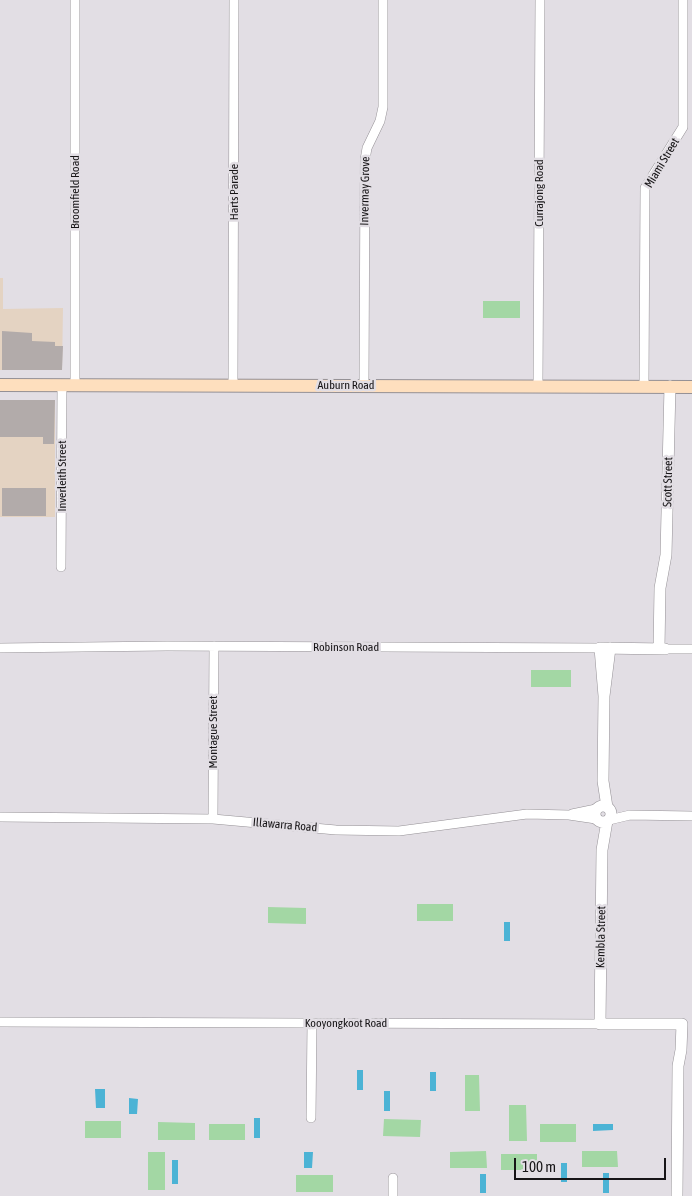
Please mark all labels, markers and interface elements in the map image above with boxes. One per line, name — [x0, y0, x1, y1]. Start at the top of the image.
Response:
street label: Miami Street — [641, 135, 683, 191]
street label: Broomfield Road — [68, 155, 82, 229]
street label: Invermay Grove — [357, 156, 373, 226]
street label: Currajong Road — [532, 159, 546, 227]
street label: Harts Parade — [227, 164, 241, 220]
street label: Auburn Road — [317, 378, 375, 392]
street label: Inverleith Street — [55, 440, 69, 512]
street label: Scott Street — [660, 457, 676, 507]
street label: Robinson Road — [313, 640, 379, 654]
street label: Montague Street — [206, 696, 220, 768]
street label: Illawarra Road — [252, 815, 318, 835]
street label: Kembla Street — [593, 906, 609, 968]
street label: Kooyongkoot Road — [305, 1016, 387, 1030]
scale bar — [517, 1148, 670, 1180]
text: 100 m — [522, 1158, 556, 1175]

